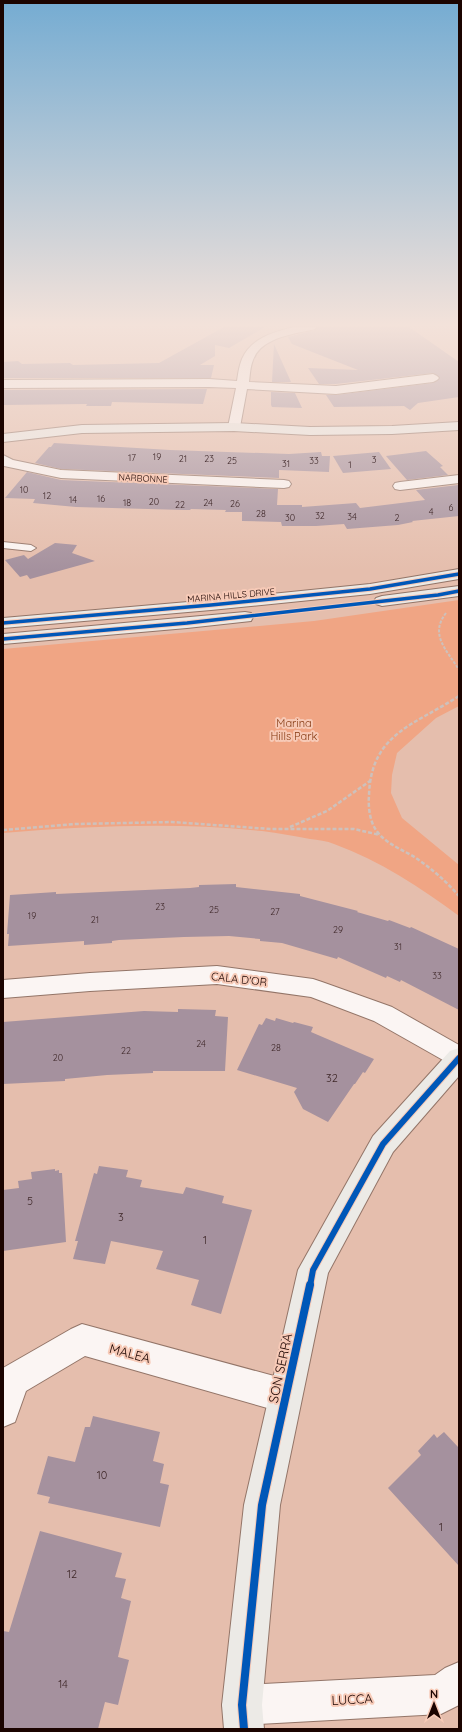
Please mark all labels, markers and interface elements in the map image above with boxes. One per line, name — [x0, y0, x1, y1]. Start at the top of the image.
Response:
house number: 19 — [153, 451, 161, 462]
house number: 17 — [128, 452, 136, 463]
house number: 21 — [179, 453, 187, 464]
house number: 23 — [204, 453, 214, 464]
house number: 3 — [372, 454, 377, 465]
house number: 25 — [227, 455, 237, 466]
house number: 33 — [309, 455, 319, 466]
house number: 31 — [282, 458, 290, 469]
house number: 1 — [348, 459, 352, 470]
street label: NARBONNE — [118, 471, 168, 485]
house number: 10 — [20, 484, 28, 495]
house number: 12 — [43, 490, 51, 501]
house number: 16 — [97, 493, 105, 504]
house number: 14 — [69, 494, 77, 505]
house number: 20 — [149, 496, 159, 507]
house number: 18 — [123, 497, 131, 508]
house number: 24 — [203, 497, 213, 508]
house number: 26 — [230, 498, 240, 509]
house number: 22 — [175, 499, 185, 510]
house number: 6 — [449, 502, 454, 513]
house number: 4 — [429, 506, 434, 517]
house number: 28 — [256, 508, 266, 519]
house number: 32 — [315, 510, 325, 521]
house number: 34 — [347, 511, 357, 522]
house number: 30 — [285, 512, 295, 523]
house number: 2 — [395, 512, 400, 523]
street label: MARINA HILLS DRIVE — [187, 586, 275, 604]
park label: Marina Hills Park — [271, 716, 317, 743]
house number: 23 — [155, 901, 165, 912]
house number: 25 — [209, 904, 219, 915]
house number: 27 — [270, 906, 280, 917]
house number: 19 — [28, 910, 36, 921]
house number: 21 — [91, 914, 99, 925]
house number: 29 — [333, 924, 343, 935]
house number: 31 — [394, 941, 402, 952]
street label: CALA D'OR — [210, 969, 268, 989]
house number: 33 — [432, 970, 442, 981]
house number: 24 — [196, 1038, 206, 1049]
house number: 28 — [271, 1042, 281, 1053]
house number: 22 — [121, 1045, 131, 1056]
house number: 20 — [53, 1052, 63, 1063]
house number: 32 — [326, 1071, 338, 1085]
house number: 5 — [27, 1194, 33, 1208]
house number: 3 — [118, 1210, 124, 1224]
house number: 1 — [203, 1233, 207, 1247]
street label: SON SERRA — [265, 1331, 295, 1404]
street label: MALEA — [108, 1340, 153, 1366]
house number: 10 — [97, 1468, 107, 1482]
house number: 1 — [439, 1520, 443, 1534]
house number: 12 — [67, 1567, 77, 1581]
house number: 14 — [58, 1677, 68, 1691]
north arrow — [414, 1684, 454, 1724]
text: N — [430, 1687, 438, 1701]
street label: LUCCA — [331, 1690, 374, 1708]

